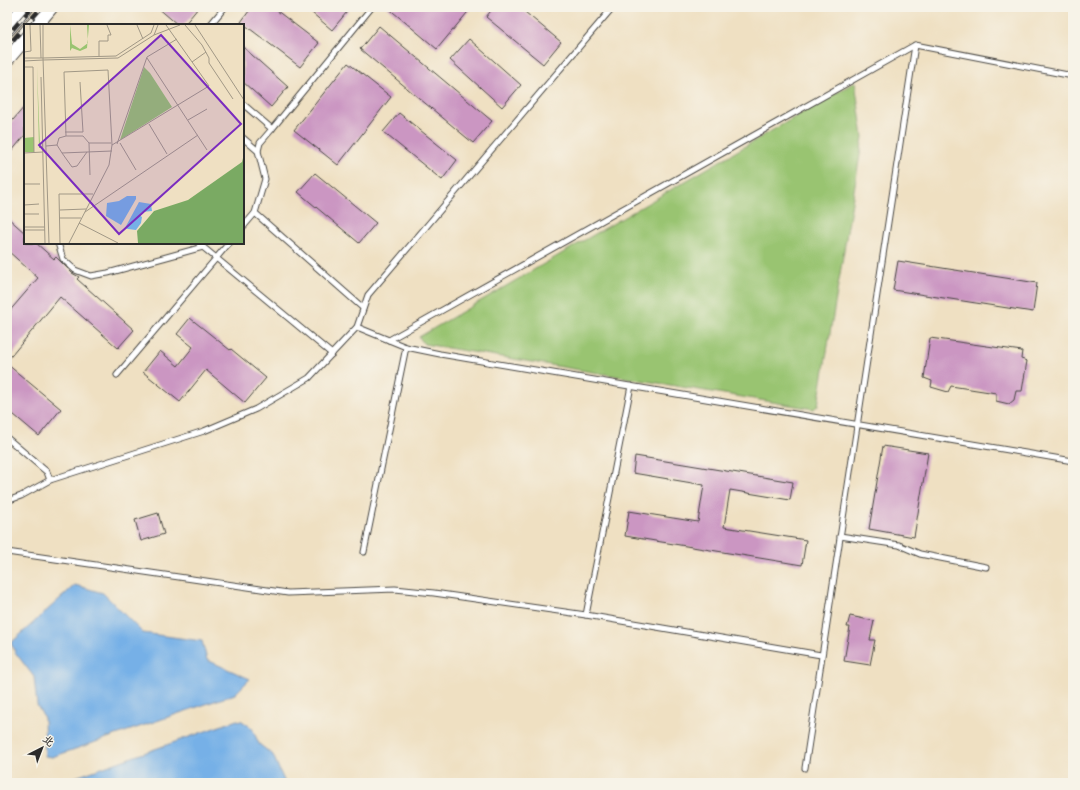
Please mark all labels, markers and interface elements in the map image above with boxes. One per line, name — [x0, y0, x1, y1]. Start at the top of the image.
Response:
inset map — [24, 24, 244, 244]
north arrow — [22, 728, 62, 768]
text: 北 — [39, 732, 57, 751]

